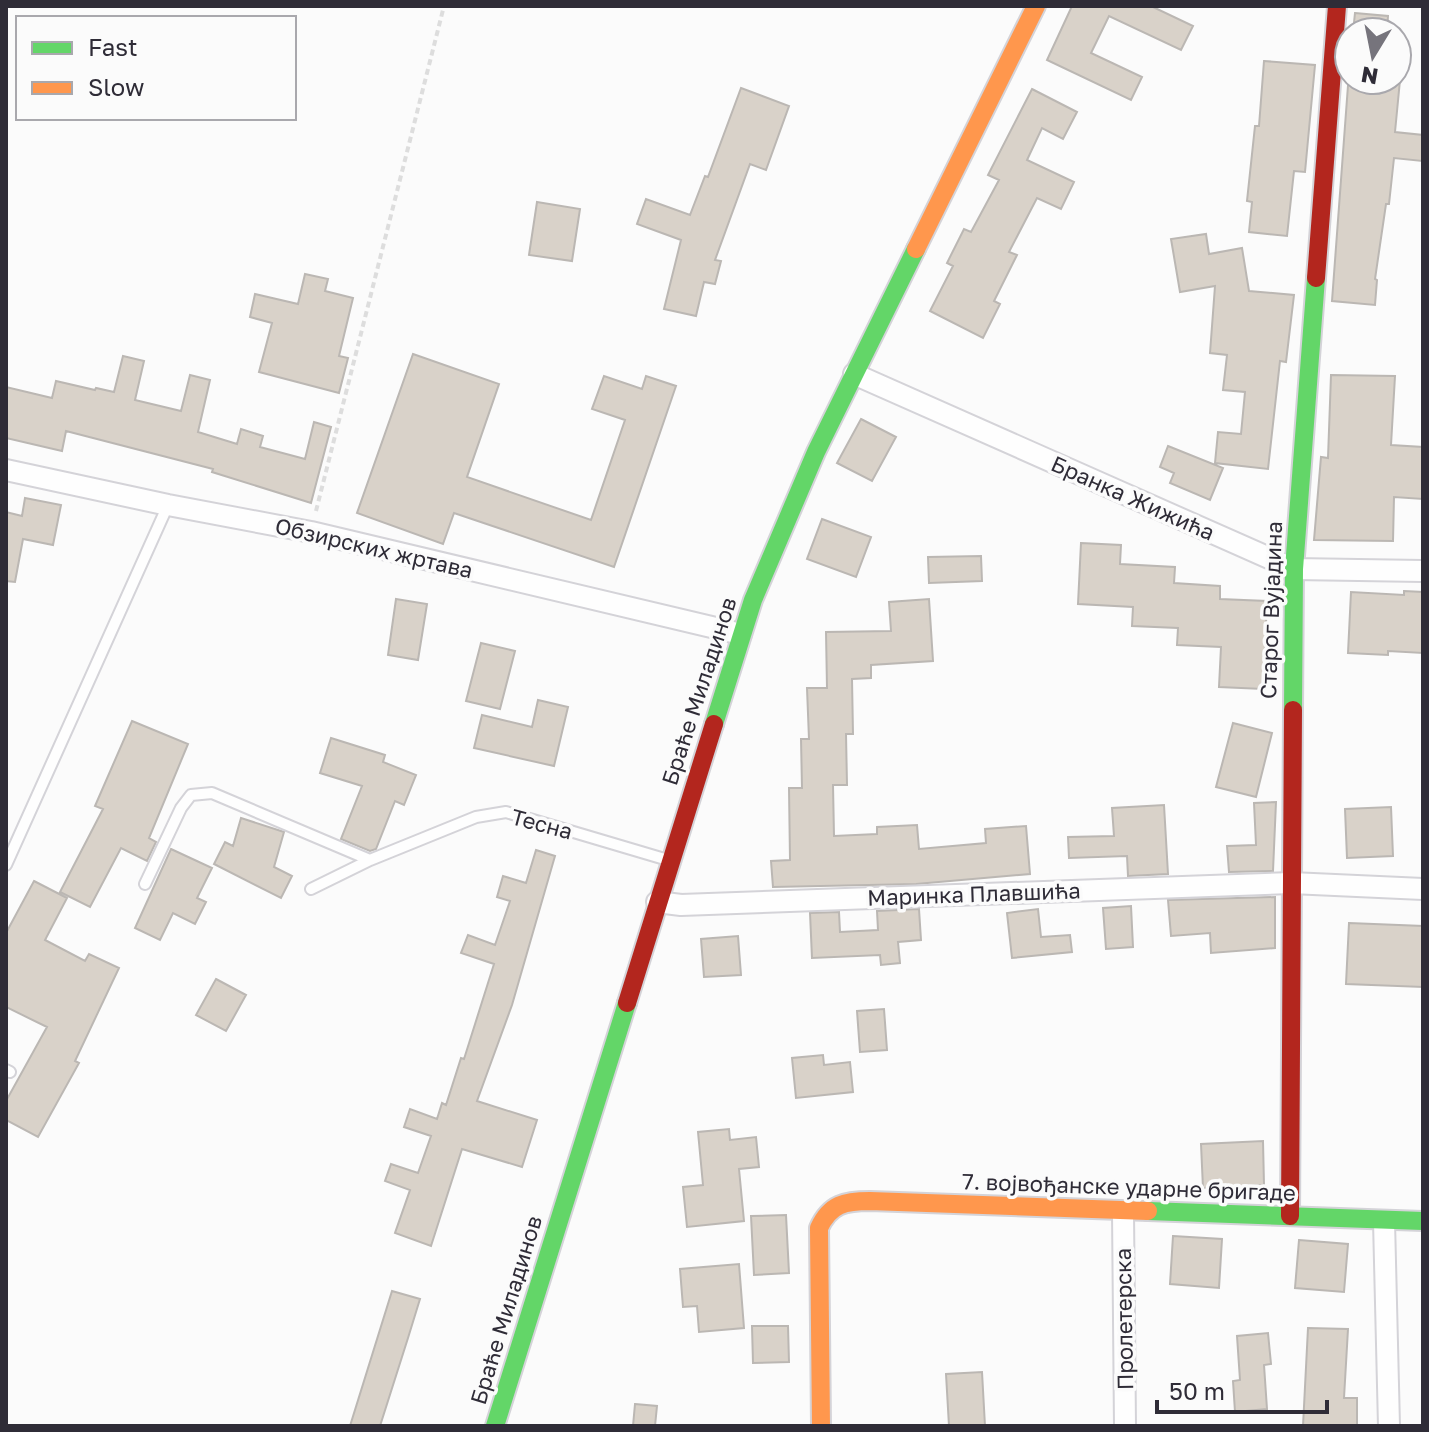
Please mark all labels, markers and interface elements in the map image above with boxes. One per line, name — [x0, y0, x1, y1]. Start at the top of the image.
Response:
legend — [16, 16, 296, 120]
north arrow — [1333, 16, 1413, 96]
text: Fast — [88, 32, 138, 61]
text: N — [1359, 61, 1380, 91]
text: Slow — [88, 72, 144, 101]
street label: Бранка Жижића — [1047, 449, 1219, 546]
street label: Обзирских жртава — [273, 512, 476, 583]
street label: Старог Вујадина — [1254, 521, 1287, 699]
street label: Браће Миладинов — [655, 594, 742, 788]
street label: Тесна — [509, 802, 576, 845]
street label: Маринка Плавшића — [867, 876, 1081, 911]
street label: 7. војвођанске ударне бригаде — [962, 1167, 1296, 1206]
street label: Браће Миладинов — [464, 1212, 547, 1407]
street label: Пролетерска — [1109, 1248, 1138, 1390]
scale bar — [1157, 1364, 1327, 1414]
text: 50 m — [1169, 1376, 1225, 1405]

